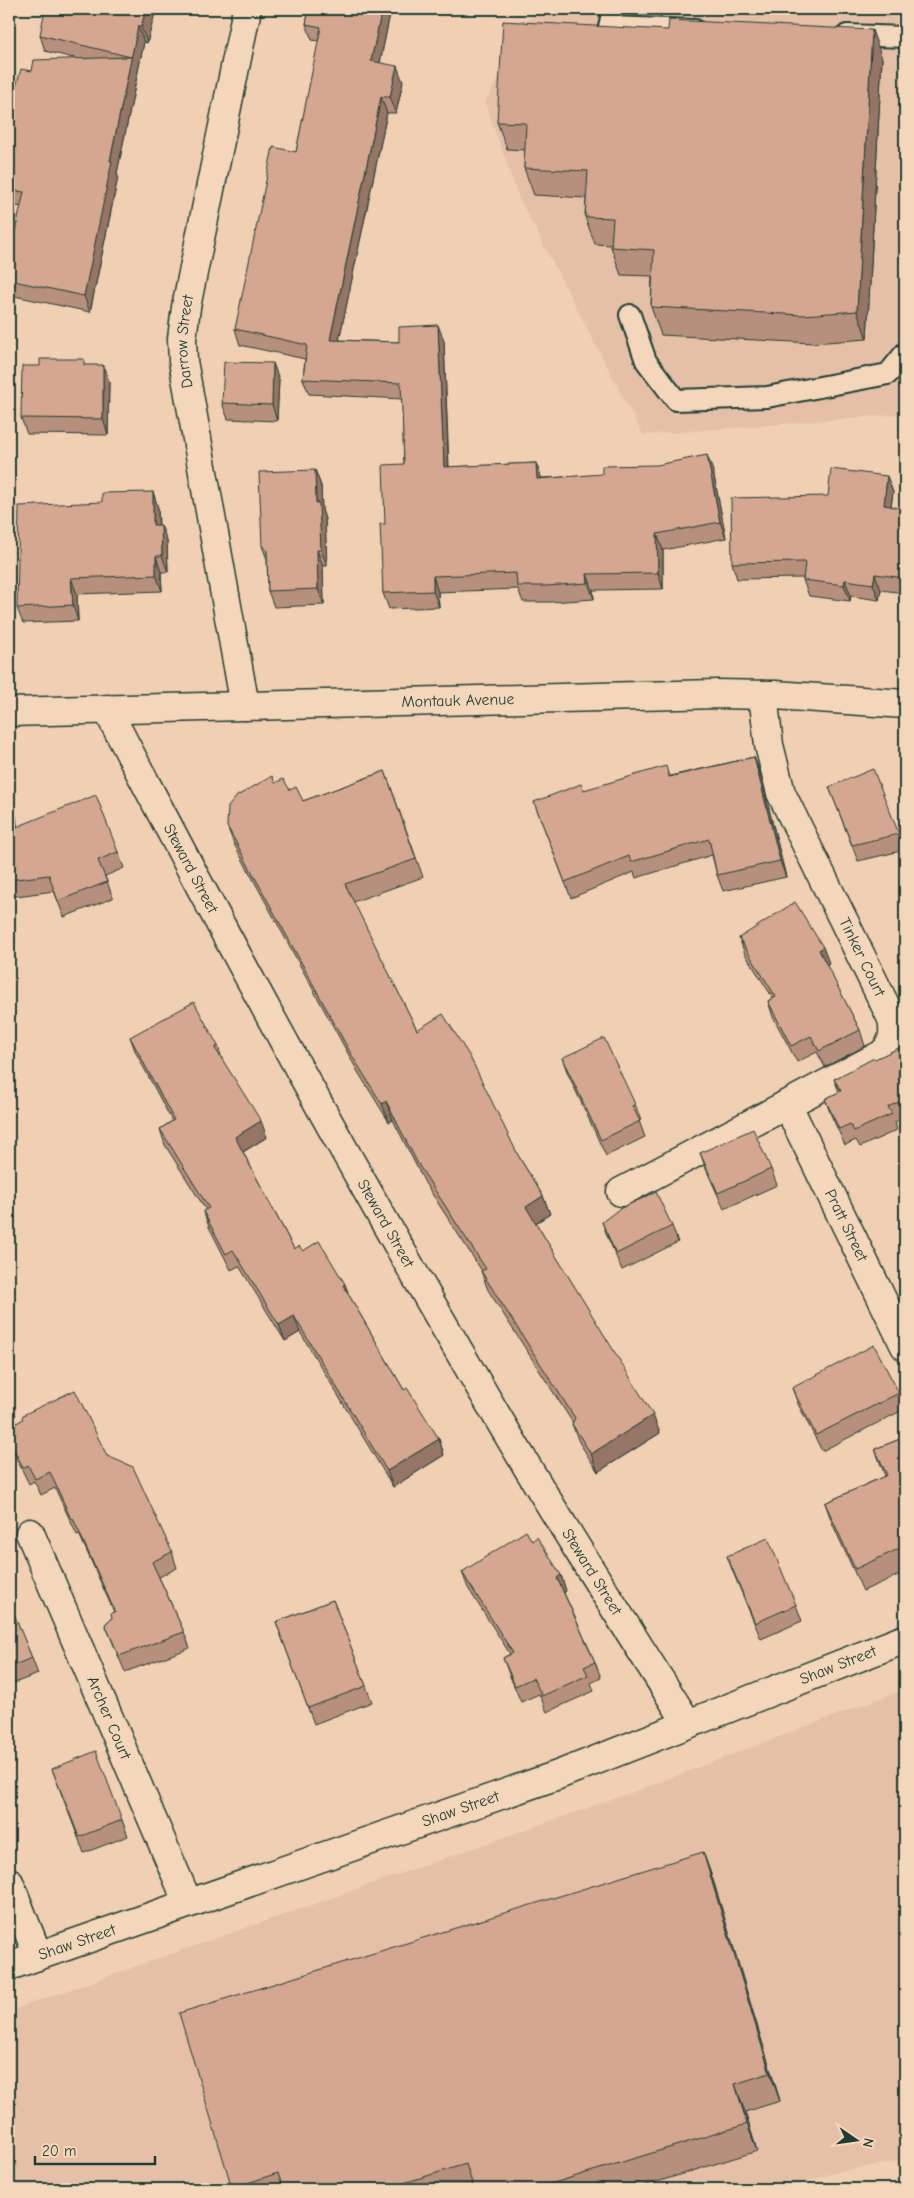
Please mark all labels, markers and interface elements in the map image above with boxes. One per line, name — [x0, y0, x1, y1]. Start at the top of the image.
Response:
street label: Darrow Street — [173, 293, 197, 390]
street label: Montauk Avenue — [401, 690, 515, 711]
street label: Steward Street — [160, 821, 222, 916]
street label: Tinker Court — [835, 915, 889, 1000]
street label: Steward Street — [353, 1176, 418, 1271]
street label: Pratt Street — [821, 1186, 872, 1265]
street label: Steward Street — [558, 1525, 626, 1619]
street label: Shaw Street — [797, 1642, 879, 1688]
street label: Archer Court — [83, 1674, 135, 1763]
street label: Shaw Street — [419, 1787, 502, 1831]
street label: Shaw Street — [36, 1920, 118, 1964]
north arrow — [832, 2116, 882, 2166]
scale bar — [35, 2133, 155, 2165]
text: N — [859, 2136, 877, 2149]
text: 20 m — [42, 2142, 76, 2160]

